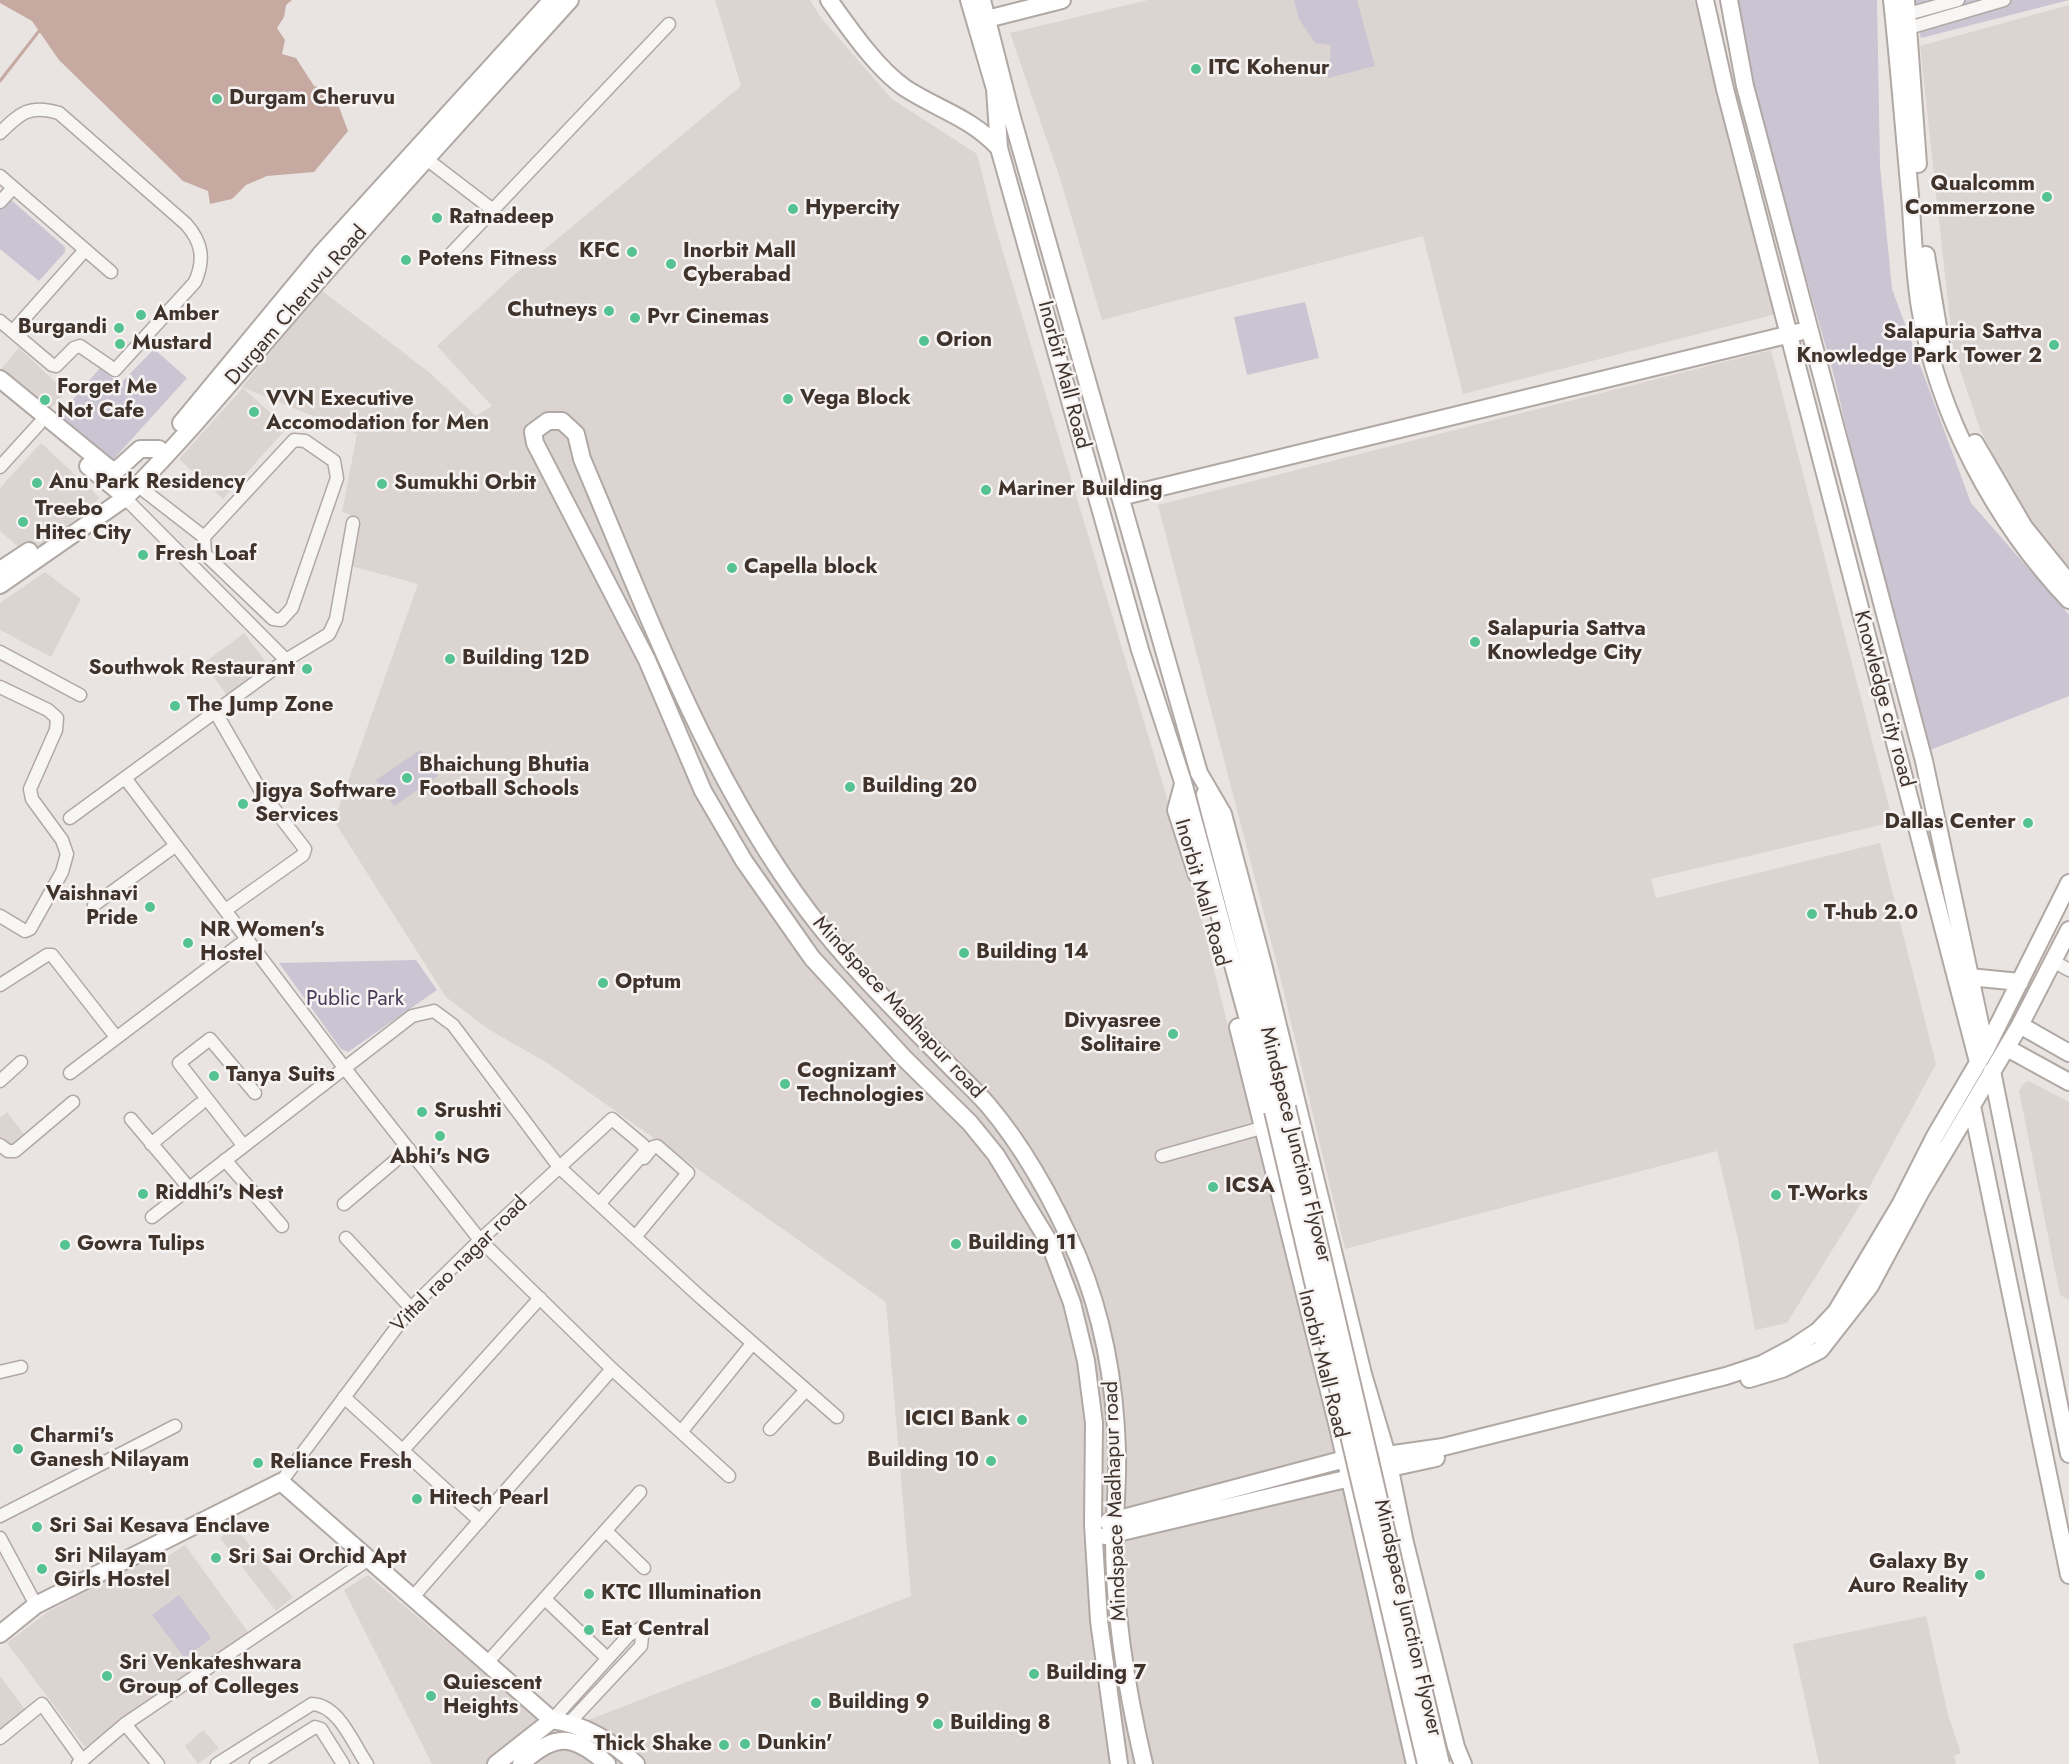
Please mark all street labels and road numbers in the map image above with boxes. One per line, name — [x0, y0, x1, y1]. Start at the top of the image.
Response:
street label: Durgam Cheruvu Road — [221, 221, 373, 391]
street label: Inorbit Mall Road — [1031, 298, 1095, 452]
street label: Knowledge city road — [1847, 608, 1919, 790]
street label: Inorbit Mall Road — [1168, 816, 1234, 970]
street label: Mindspace Madhapur road — [807, 912, 989, 1104]
street label: Mindspace Junction Flyover — [1254, 1025, 1336, 1265]
street label: Vittal rao nagar road — [386, 1191, 534, 1339]
street label: Inorbit Mall Road — [1291, 1287, 1353, 1441]
street label: Mindspace Madhapur road — [1099, 1380, 1133, 1622]
street label: Mindspace Junction Flyover — [1368, 1497, 1446, 1739]

